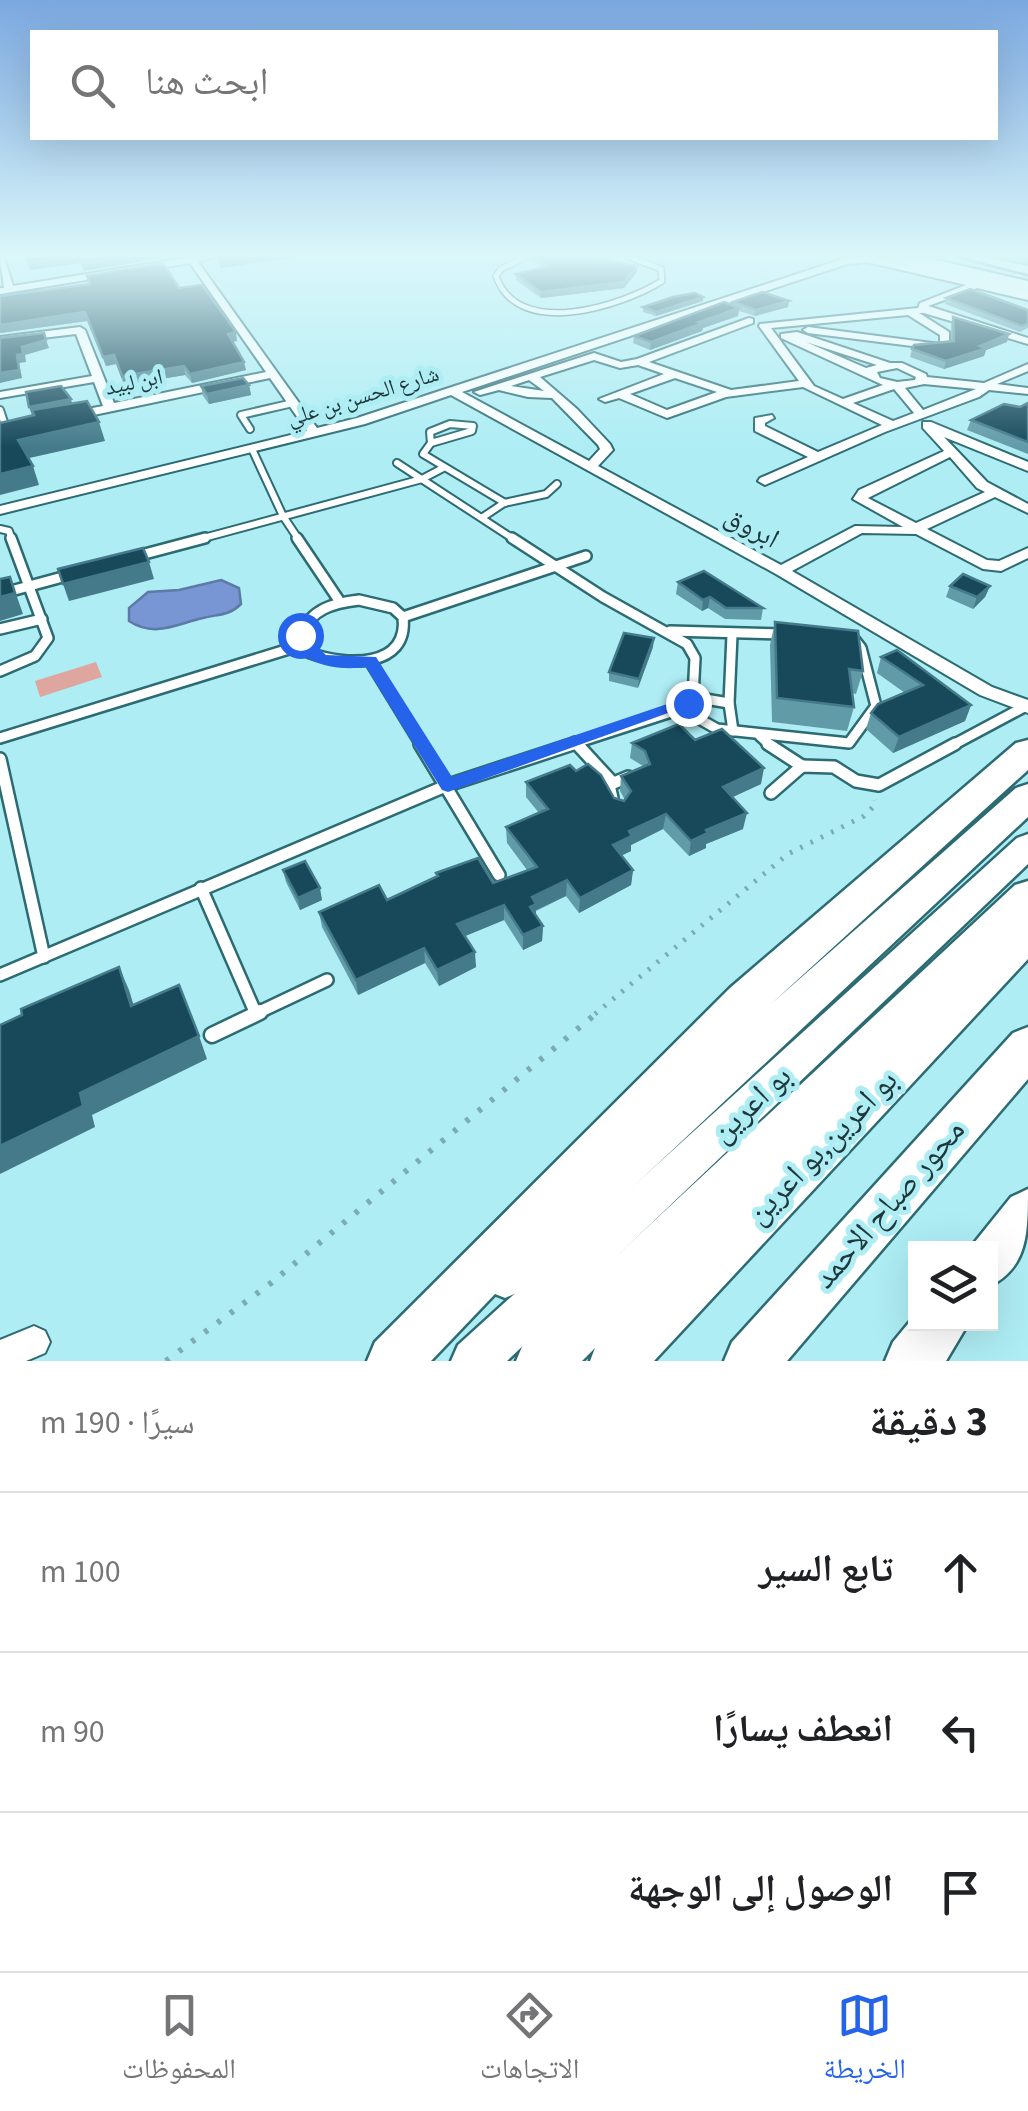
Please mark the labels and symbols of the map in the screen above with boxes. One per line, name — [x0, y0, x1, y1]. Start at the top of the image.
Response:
street label: شارع الحسن بن علي — [283, 358, 443, 435]
street label: ابن لبيد — [102, 360, 166, 404]
street label: ابروق — [717, 496, 787, 558]
route start — [278, 613, 324, 659]
route end — [666, 681, 712, 727]
street label: بو اعرين — [700, 1054, 802, 1154]
street label: بو اعرين,بو اعرين — [736, 1059, 908, 1235]
street label: محور صباح الاحمد — [802, 1109, 976, 1299]

